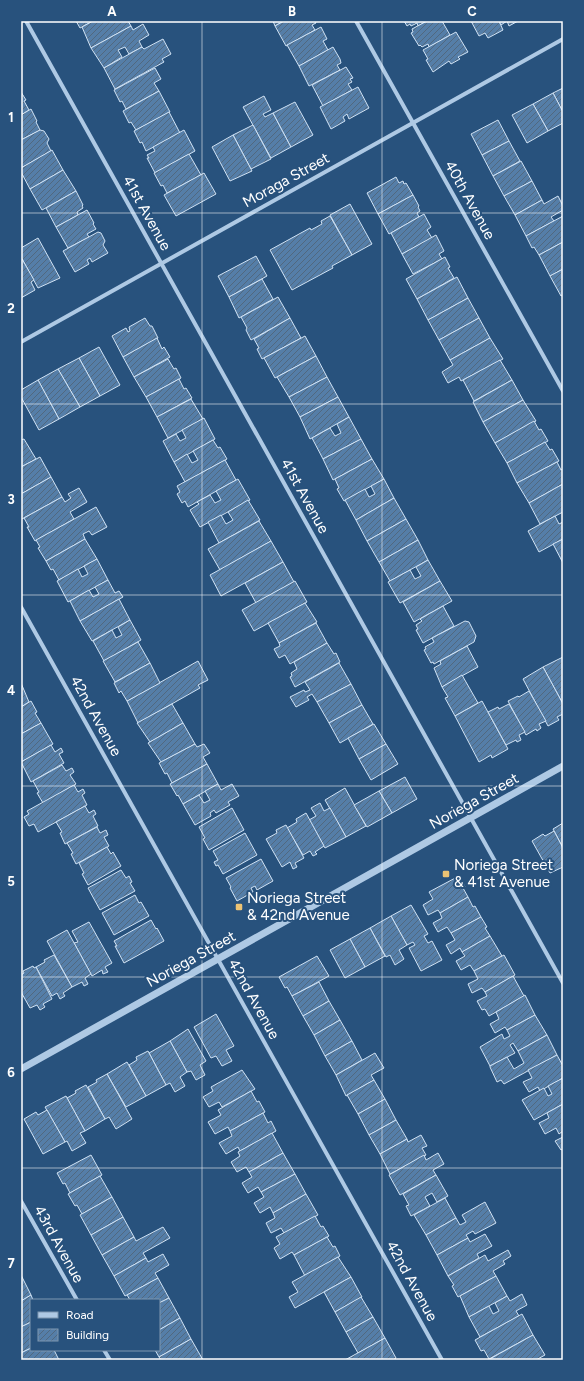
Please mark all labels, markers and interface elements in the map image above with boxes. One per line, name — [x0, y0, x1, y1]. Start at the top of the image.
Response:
text: A — [107, 4, 117, 19]
text: B — [288, 4, 296, 19]
text: C — [467, 4, 477, 19]
text: 1 — [8, 110, 14, 125]
street label: Moraga Street — [240, 149, 333, 211]
street label: 40th Avenue — [441, 157, 499, 243]
street label: 41st Avenue — [119, 173, 175, 253]
text: 2 — [7, 301, 15, 316]
street label: 41st Avenue — [277, 456, 333, 536]
text: 3 — [7, 492, 15, 507]
street label: 42nd Avenue — [66, 673, 126, 759]
text: 4 — [7, 683, 15, 698]
street label: Noriega Street — [426, 769, 522, 833]
place label: Noriega Street & 41st Avenue — [454, 856, 554, 891]
marker: Noriega Street & 41st Avenue — [441, 869, 451, 879]
text: 5 — [7, 874, 15, 889]
place label: Noriega Street & 42nd Avenue — [247, 889, 350, 924]
marker: Noriega Street & 42nd Avenue — [234, 902, 244, 912]
street label: Noriega Street — [143, 927, 239, 991]
street label: 42nd Avenue — [224, 956, 284, 1042]
text: 6 — [7, 1065, 15, 1080]
street label: 43rd Avenue — [30, 1202, 88, 1286]
street label: 42nd Avenue — [382, 1238, 442, 1324]
text: 7 — [7, 1256, 15, 1271]
legend — [30, 1299, 160, 1351]
text: Road — [66, 1308, 94, 1322]
text: Building — [66, 1328, 109, 1342]

